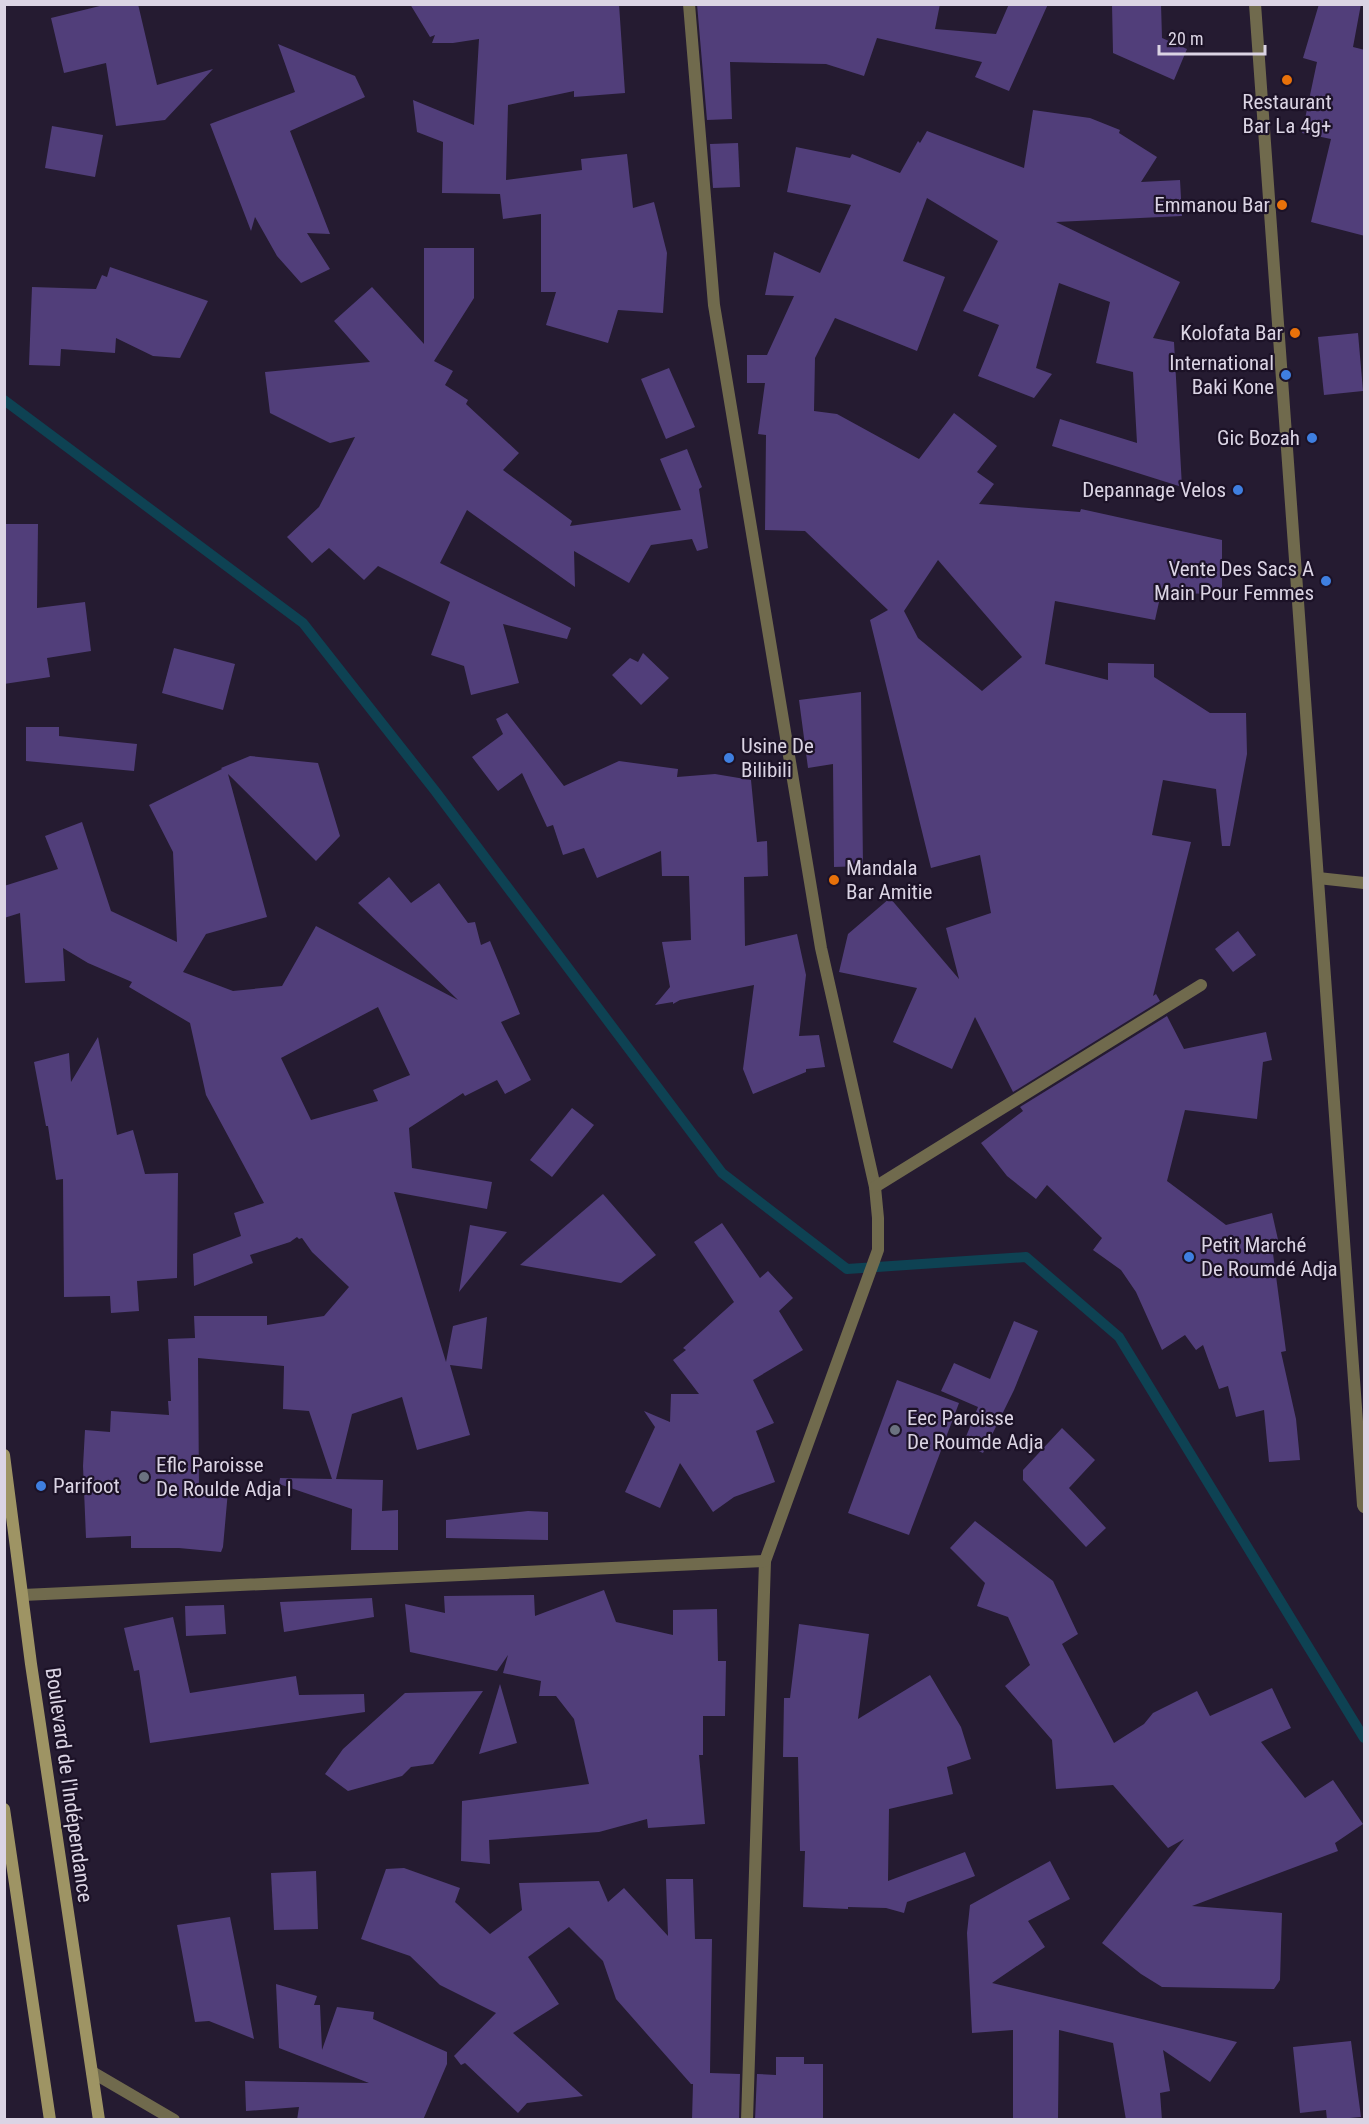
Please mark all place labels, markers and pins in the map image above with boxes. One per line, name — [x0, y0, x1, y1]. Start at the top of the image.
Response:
marker: Restaurant Bar La 4g+ — [1280, 73, 1294, 87]
place label: Restaurant Bar La 4g+ — [1242, 90, 1332, 138]
place label: Emmanou Bar — [1154, 193, 1270, 217]
marker: Emmanou Bar — [1275, 198, 1289, 212]
place label: Kolofata Bar — [1180, 321, 1283, 345]
marker: Kolofata Bar — [1288, 326, 1302, 340]
place label: International Baki Kone — [1169, 351, 1274, 399]
marker: International Baki Kone — [1279, 368, 1293, 382]
place label: Gic Bozah — [1217, 426, 1300, 450]
marker: Gic Bozah — [1305, 431, 1319, 445]
place label: Depannage Velos — [1082, 478, 1226, 502]
marker: Depannage Velos — [1231, 483, 1245, 497]
place label: Vente Des Sacs A Main Pour Femmes — [1154, 557, 1314, 605]
marker: Vente Des Sacs A Main Pour Femmes — [1319, 574, 1333, 588]
place label: Usine De Bilibili — [741, 734, 814, 782]
marker: Usine De Bilibili — [722, 751, 736, 765]
place label: Mandala Bar Amitie — [846, 856, 933, 904]
marker: Mandala Bar Amitie — [827, 873, 841, 887]
place label: Petit Marché De Roumdé Adja — [1201, 1233, 1338, 1281]
marker: Petit Marché De Roumdé Adja — [1182, 1250, 1196, 1264]
place label: Eec Paroisse De Roumde Adja — [907, 1406, 1044, 1454]
marker: Eec Paroisse De Roumde Adja — [888, 1423, 902, 1437]
place label: Eflc Paroisse De Roulde Adja I — [156, 1453, 292, 1501]
marker: Eflc Paroisse De Roulde Adja I — [137, 1470, 151, 1484]
place label: Parifoot — [53, 1474, 120, 1498]
marker: Parifoot — [34, 1479, 48, 1493]

